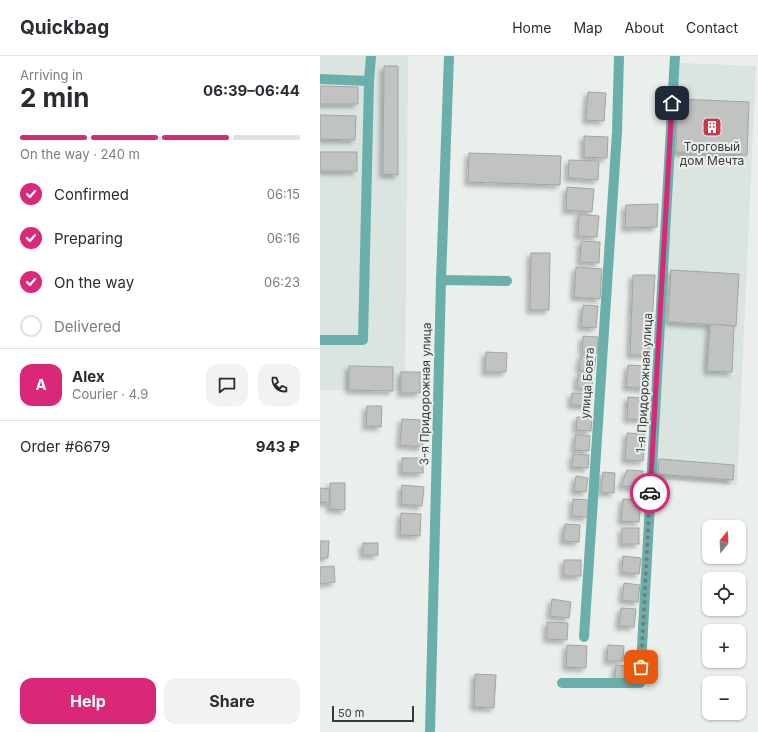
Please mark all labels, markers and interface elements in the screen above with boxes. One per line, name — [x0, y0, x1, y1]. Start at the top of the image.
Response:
text: Quickbag — [20, 16, 109, 39]
text: Home — [512, 19, 551, 36]
text: Map — [573, 19, 603, 36]
text: About — [625, 19, 664, 36]
text: Contact — [686, 19, 738, 36]
text: Arriving in — [20, 67, 83, 83]
text: 06:39–06:44 — [203, 81, 300, 100]
text: 2 min — [20, 82, 90, 113]
pin — [655, 86, 689, 120]
icon: home — [661, 92, 683, 114]
building icon: Торговый дом Мечта — [701, 116, 723, 138]
place label: Торговый дом Мечта — [680, 139, 744, 168]
text: On the way · 240 m — [20, 146, 140, 162]
icon: check — [20, 183, 42, 205]
text: Confirmed — [54, 185, 129, 204]
text: 06:15 — [267, 186, 300, 202]
icon: check — [20, 227, 42, 249]
text: Preparing — [54, 229, 123, 248]
text: 06:16 — [267, 230, 300, 246]
icon: check — [20, 271, 42, 293]
text: On the way — [54, 273, 134, 292]
text: 06:23 — [264, 274, 300, 290]
street label: 1-я Придорожная улица — [633, 312, 655, 454]
text: Delivered — [54, 317, 121, 336]
street label: 3-я Придорожная улица — [416, 322, 434, 466]
street label: улица Бовта — [577, 347, 597, 419]
button: chat — [206, 364, 248, 406]
button: phone — [258, 364, 300, 406]
text: Alex — [72, 367, 105, 386]
text: A — [35, 375, 47, 394]
text: Courier · 4.9 — [72, 386, 148, 402]
text: Order #6679 — [20, 437, 110, 456]
text: 943 ₽ — [256, 437, 300, 456]
courier — [630, 473, 670, 513]
icon: car — [639, 482, 661, 504]
north arrow — [702, 520, 746, 564]
map controls — [702, 520, 746, 720]
button: locate — [702, 572, 746, 616]
button: + — [702, 624, 746, 668]
pin — [624, 650, 658, 684]
icon: bag — [630, 656, 652, 678]
button: − — [702, 676, 746, 720]
button: Help — [20, 678, 156, 724]
button: Share — [164, 678, 300, 724]
scale bar — [332, 704, 414, 723]
text: 50 m — [338, 706, 364, 720]

